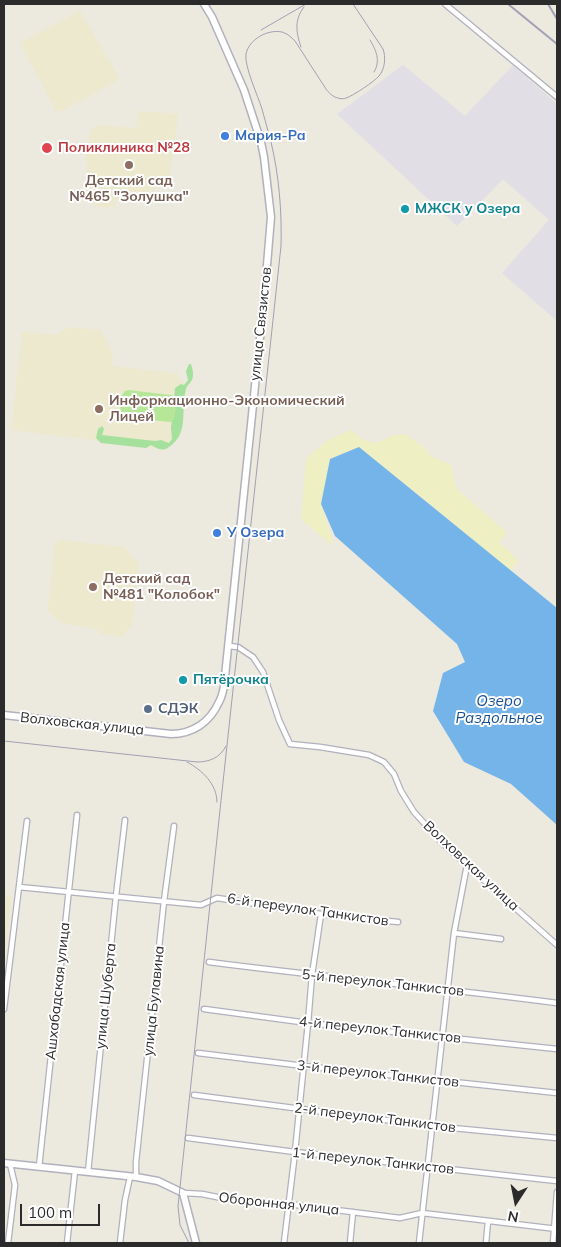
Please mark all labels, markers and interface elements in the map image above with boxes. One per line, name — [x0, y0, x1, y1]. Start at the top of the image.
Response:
place label: Мария-Ра — [235, 128, 306, 144]
marker: Мария-Ра — [219, 130, 231, 142]
place label: Поликлиника №28 — [58, 140, 190, 156]
marker: Поликлиника №28 — [40, 141, 54, 155]
marker: Детский сад №465 "Золушка" — [123, 159, 135, 171]
place label: Детский сад №465 "Золушка" — [69, 173, 189, 206]
place label: МЖСК у Озера — [415, 201, 520, 217]
marker: МЖСК у Озера — [399, 203, 411, 215]
street label: улица Связистов — [247, 266, 275, 382]
place label: Информационно-Экономический Лицей — [109, 393, 345, 426]
marker: Информационно-Экономический Лицей — [93, 403, 105, 415]
place label: У Озера — [227, 525, 284, 541]
marker: У Озера — [211, 527, 223, 539]
place label: Детский сад №481 "Колобок" — [103, 571, 220, 604]
marker: Детский сад №481 "Колобок" — [87, 581, 99, 593]
place label: Пятёрочка — [193, 672, 269, 688]
marker: Пятёрочка — [177, 674, 189, 686]
water label: Озеро Раздольное — [455, 692, 543, 727]
place label: СДЭК — [158, 701, 199, 717]
marker: СДЭК — [142, 703, 154, 715]
street label: Волховская улица — [19, 709, 145, 739]
street label: Волховская улица — [420, 817, 522, 915]
street label: 6-й переулок Танкистов — [226, 890, 390, 930]
street label: Ашхабадская улица — [42, 921, 74, 1061]
street label: улица Шуберта — [92, 942, 120, 1050]
street label: улица Булавина — [140, 945, 168, 1057]
street label: 5-й переулок Танкистов — [301, 966, 465, 1000]
street label: 4-й переулок Танкистов — [298, 1013, 462, 1047]
street label: 3-й переулок Танкистов — [296, 1057, 460, 1091]
street label: 2-й переулок Танкистов — [293, 1100, 457, 1136]
street label: 1-й переулок Танкистов — [291, 1144, 455, 1178]
north arrow — [491, 1177, 541, 1227]
street label: Оборонная улица — [218, 1189, 340, 1219]
scale bar — [22, 1194, 102, 1226]
text: 100 m — [28, 1203, 72, 1222]
text: N — [506, 1207, 520, 1227]

